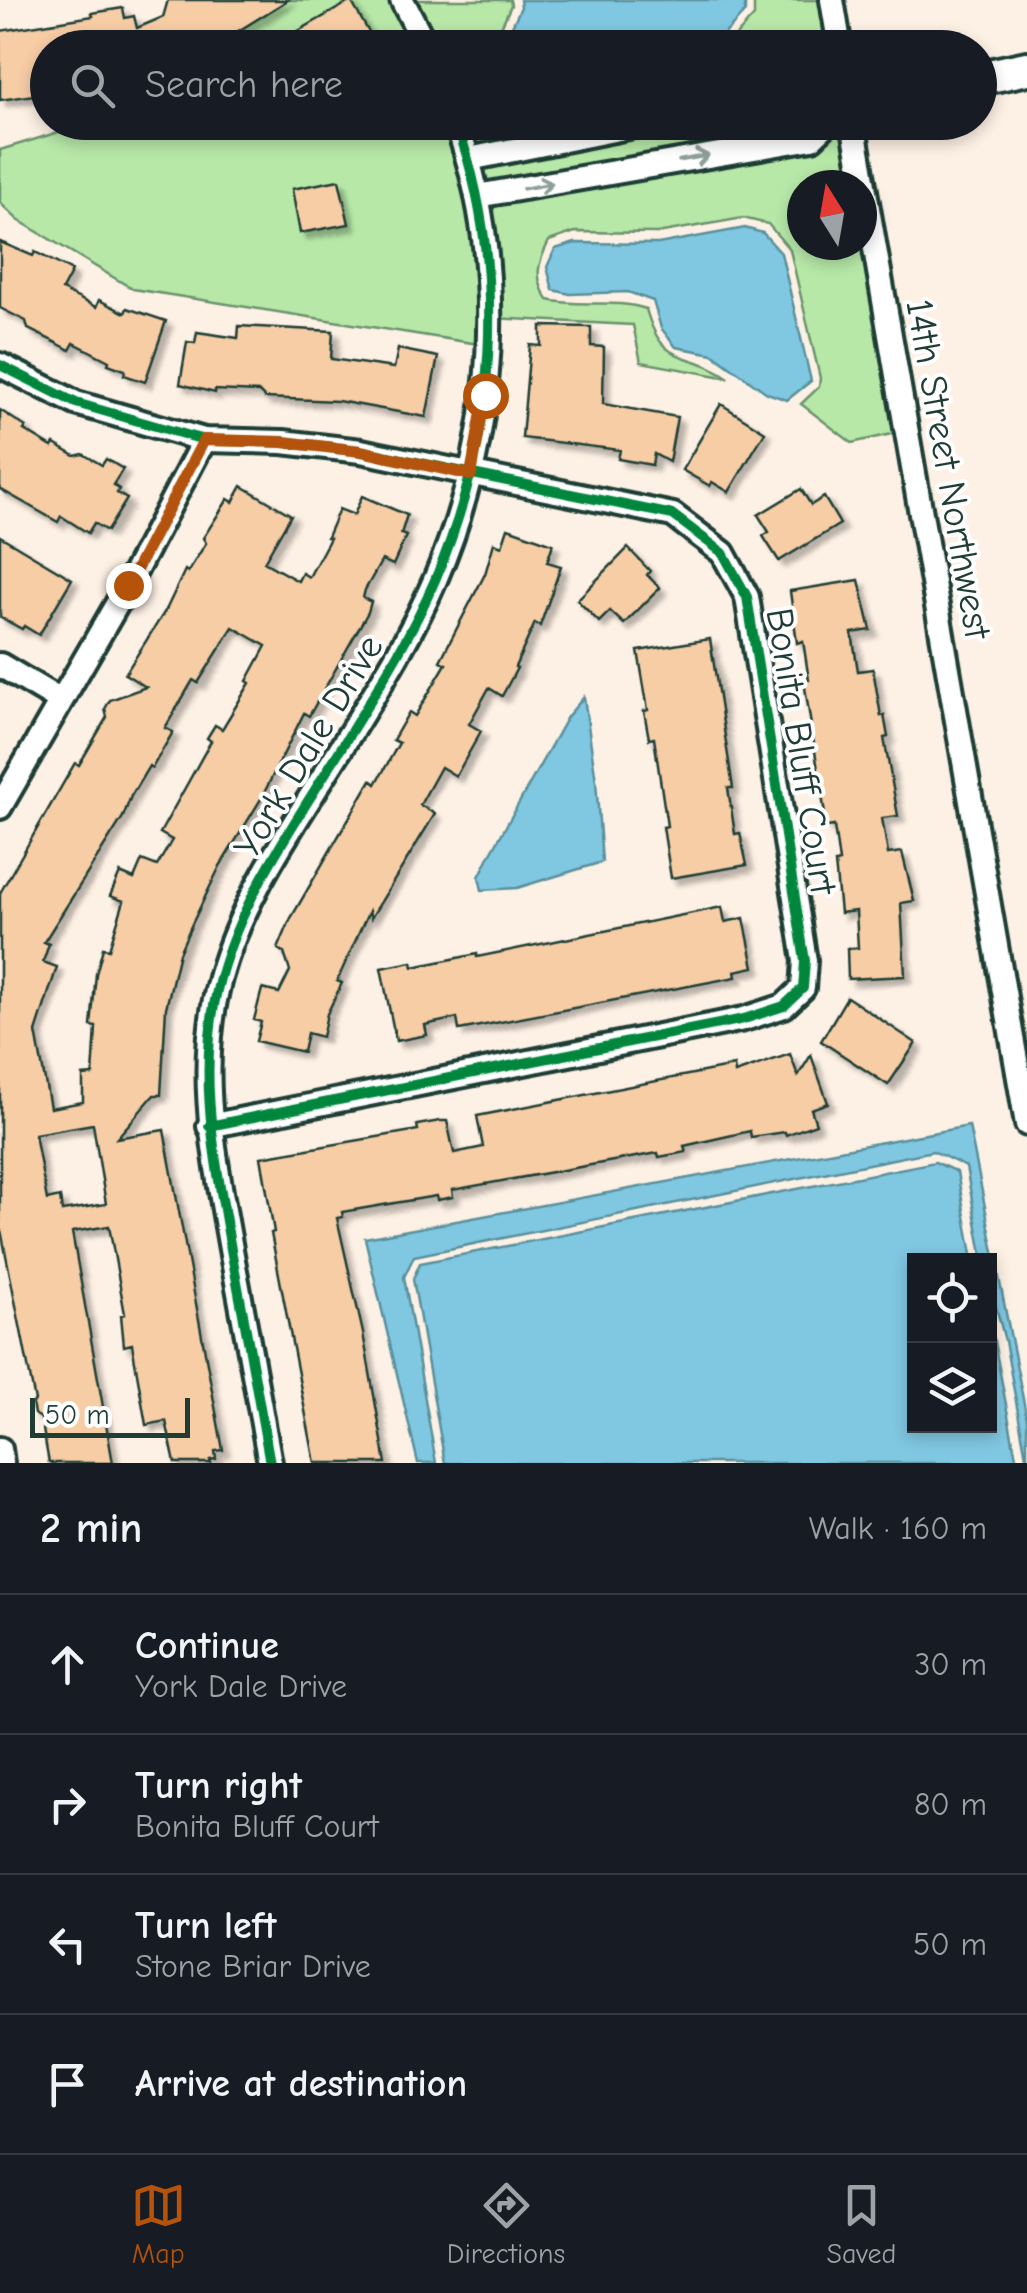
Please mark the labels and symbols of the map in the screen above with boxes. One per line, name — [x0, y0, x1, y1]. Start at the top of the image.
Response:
one-way arrow — [677, 148, 709, 167]
north arrow — [787, 170, 877, 260]
one-way arrow — [521, 176, 553, 195]
street label: 14th Street Northwest — [896, 296, 1000, 644]
route start — [463, 373, 509, 419]
route end — [106, 563, 152, 609]
street label: Bonita Bluff Court — [757, 605, 846, 899]
street label: York Dale Drive — [225, 627, 393, 866]
scale bar — [30, 1393, 190, 1438]

